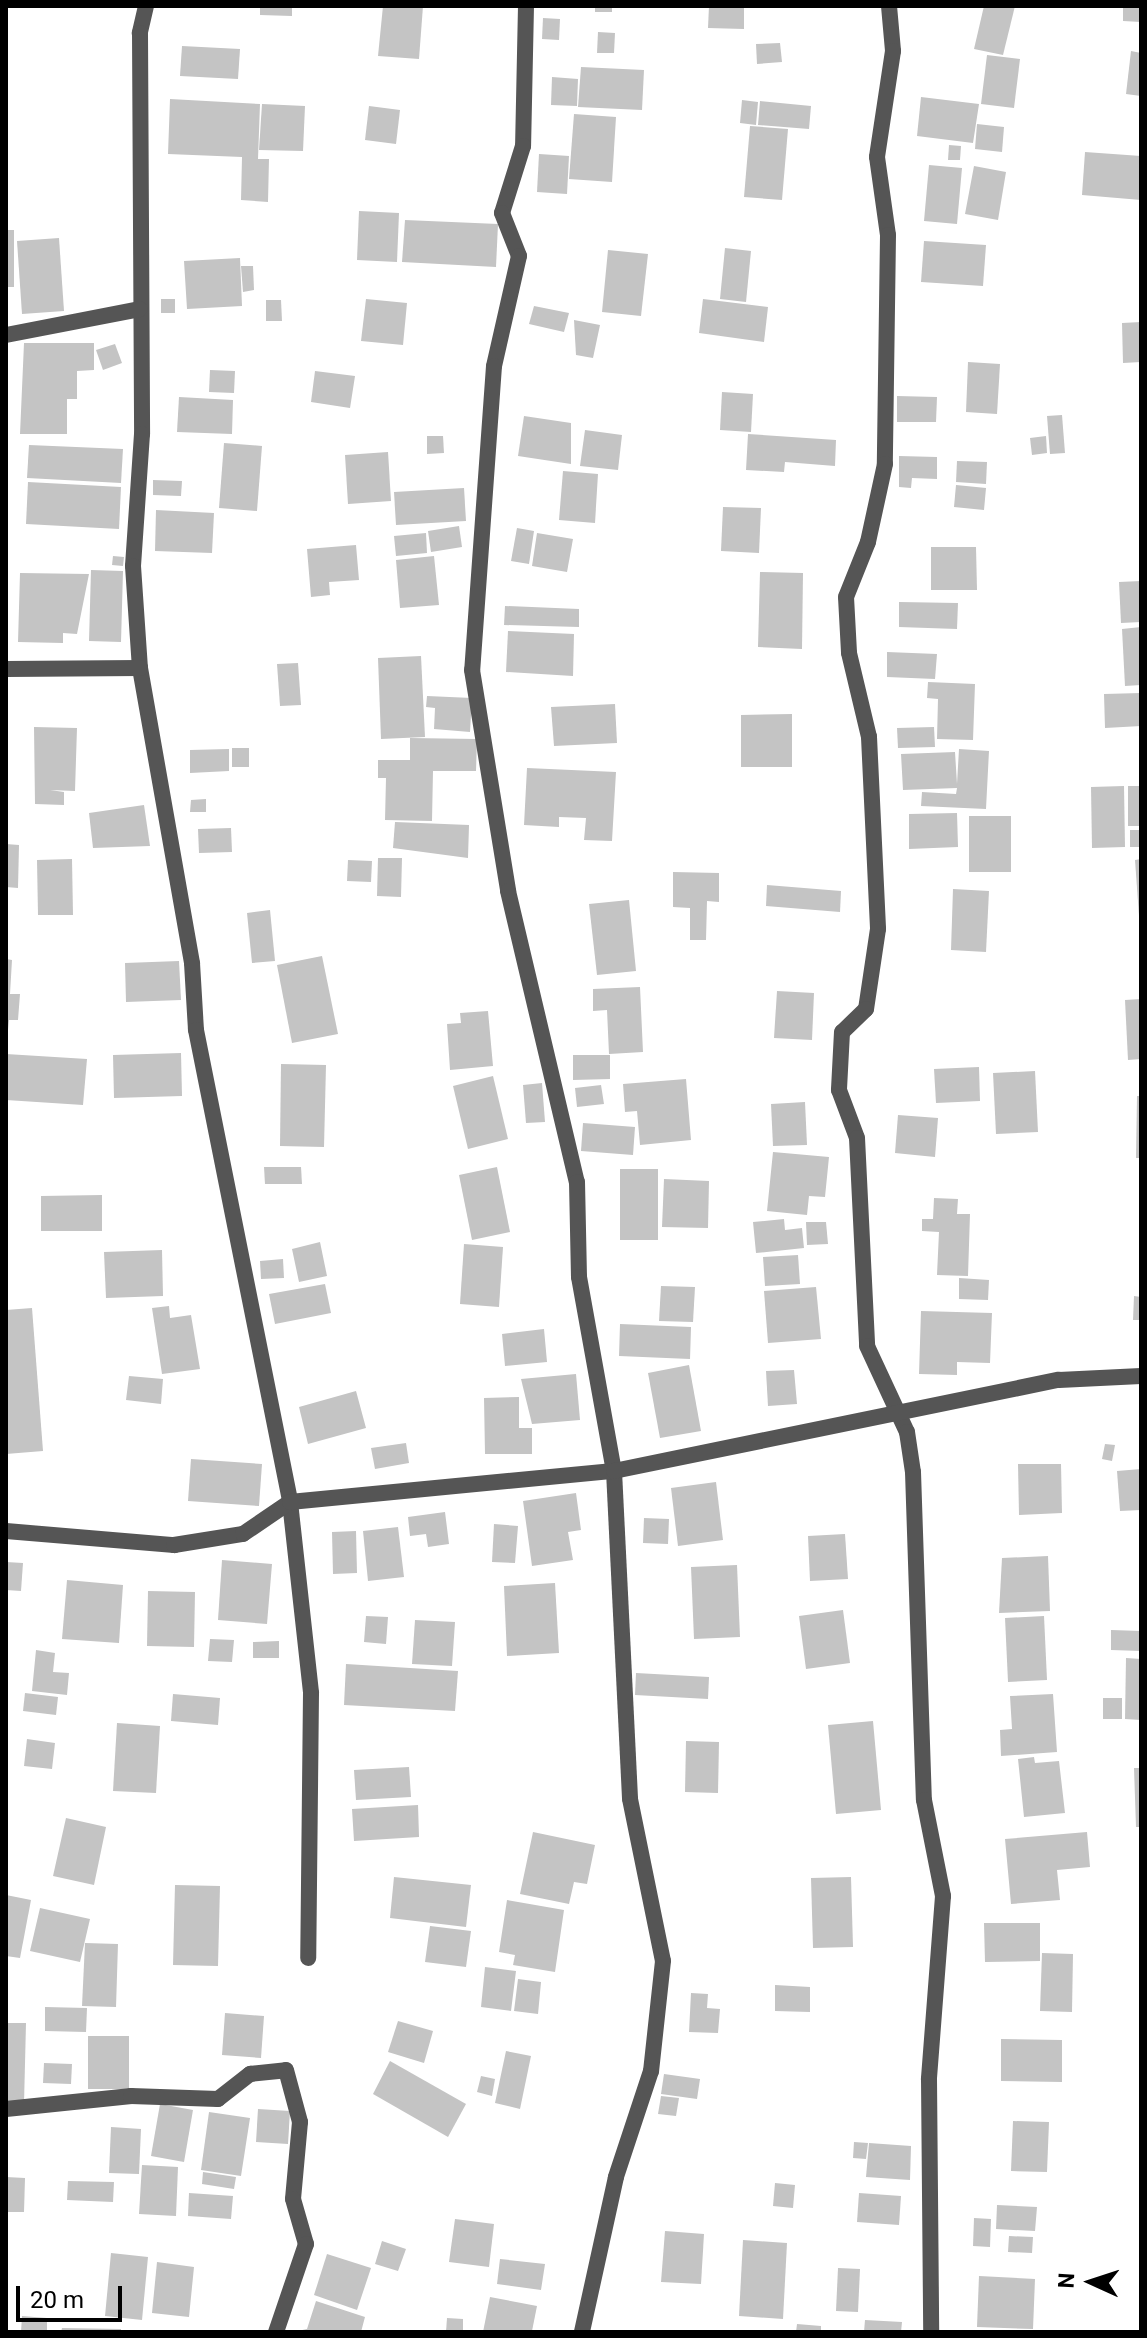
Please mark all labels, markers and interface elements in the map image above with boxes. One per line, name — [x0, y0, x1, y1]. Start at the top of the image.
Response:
north arrow — [1051, 2242, 1131, 2322]
scale bar — [20, 2270, 126, 2320]
text: N — [1054, 2272, 1079, 2289]
text: 20 m — [30, 2286, 84, 2314]

